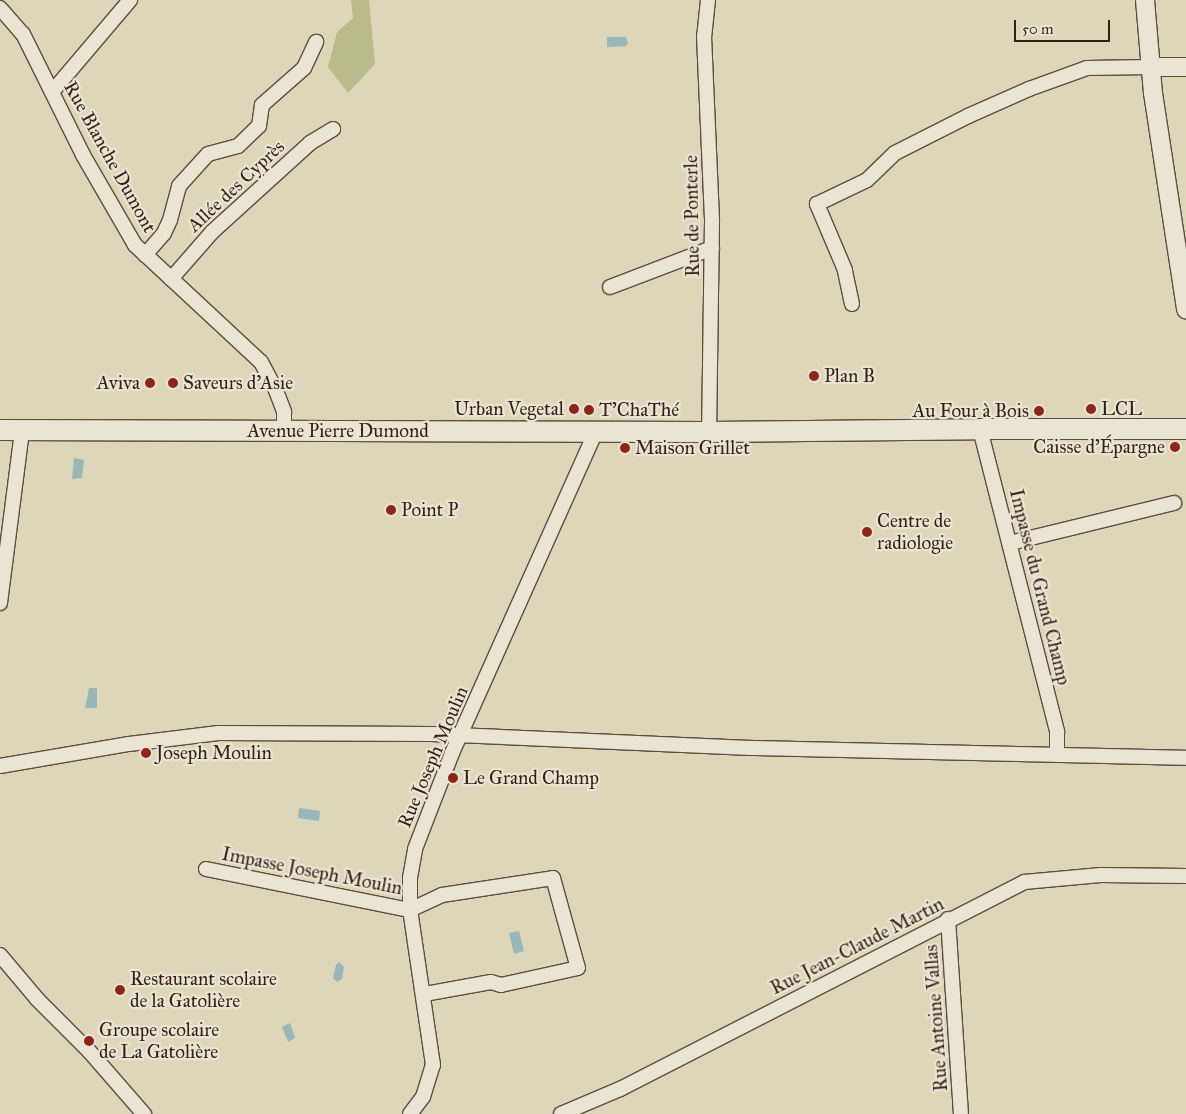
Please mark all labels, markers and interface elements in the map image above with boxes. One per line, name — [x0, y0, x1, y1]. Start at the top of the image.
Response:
scale bar — [1016, 10, 1112, 42]
text: 50 m — [1022, 20, 1054, 38]
street label: Rue Blanche Dumont — [59, 77, 161, 237]
street label: Allée des Cyprès — [183, 135, 289, 237]
street label: Rue de Ponterle — [680, 155, 704, 277]
place label: Plan B — [824, 365, 875, 387]
marker: Plan B — [808, 370, 820, 382]
place label: Aviva — [97, 372, 140, 394]
place label: Saveurs d'Asie — [183, 372, 293, 394]
marker: Aviva — [144, 377, 156, 389]
marker: Saveurs d'Asie — [167, 377, 179, 389]
place label: Urban Vegetal — [454, 398, 564, 420]
place label: LCL — [1101, 398, 1142, 420]
place label: T'ChaThé — [599, 399, 679, 421]
place label: Au Four à Bois — [913, 400, 1029, 422]
marker: Urban Vegetal — [568, 403, 580, 415]
marker: LCL — [1085, 403, 1097, 415]
marker: T'ChaThé — [583, 404, 595, 416]
marker: Au Four à Bois — [1033, 405, 1045, 417]
street label: Avenue Pierre Dumond — [247, 420, 429, 442]
place label: Caisse d'Épargne — [1033, 436, 1165, 458]
place label: Maison Grillet — [635, 437, 750, 459]
marker: Caisse d'Épargne — [1169, 441, 1181, 453]
marker: Maison Grillet — [619, 442, 631, 454]
street label: Impasse du Grand Champ — [1005, 487, 1075, 687]
place label: Point P — [401, 499, 458, 521]
marker: Point P — [385, 504, 397, 516]
place label: Centre de radiologie — [877, 510, 953, 554]
marker: Centre de radiologie — [861, 526, 873, 538]
street label: Rue Joseph Moulin — [393, 683, 473, 831]
place label: Joseph Moulin — [156, 742, 272, 764]
marker: Joseph Moulin — [140, 747, 152, 759]
place label: Le Grand Champ — [463, 767, 599, 789]
marker: Le Grand Champ — [447, 772, 459, 784]
street label: Impasse Joseph Moulin — [220, 842, 404, 900]
street label: Rue Jean-Claude Martin — [767, 892, 947, 1000]
street label: Rue Antoine Vallas — [919, 944, 953, 1092]
place label: Restaurant scolaire de la Gatolière — [130, 968, 277, 1012]
marker: Restaurant scolaire de la Gatolière — [114, 984, 126, 996]
place label: Groupe scolaire de La Gatolière — [99, 1019, 219, 1063]
marker: Groupe scolaire de La Gatolière — [83, 1035, 95, 1047]

